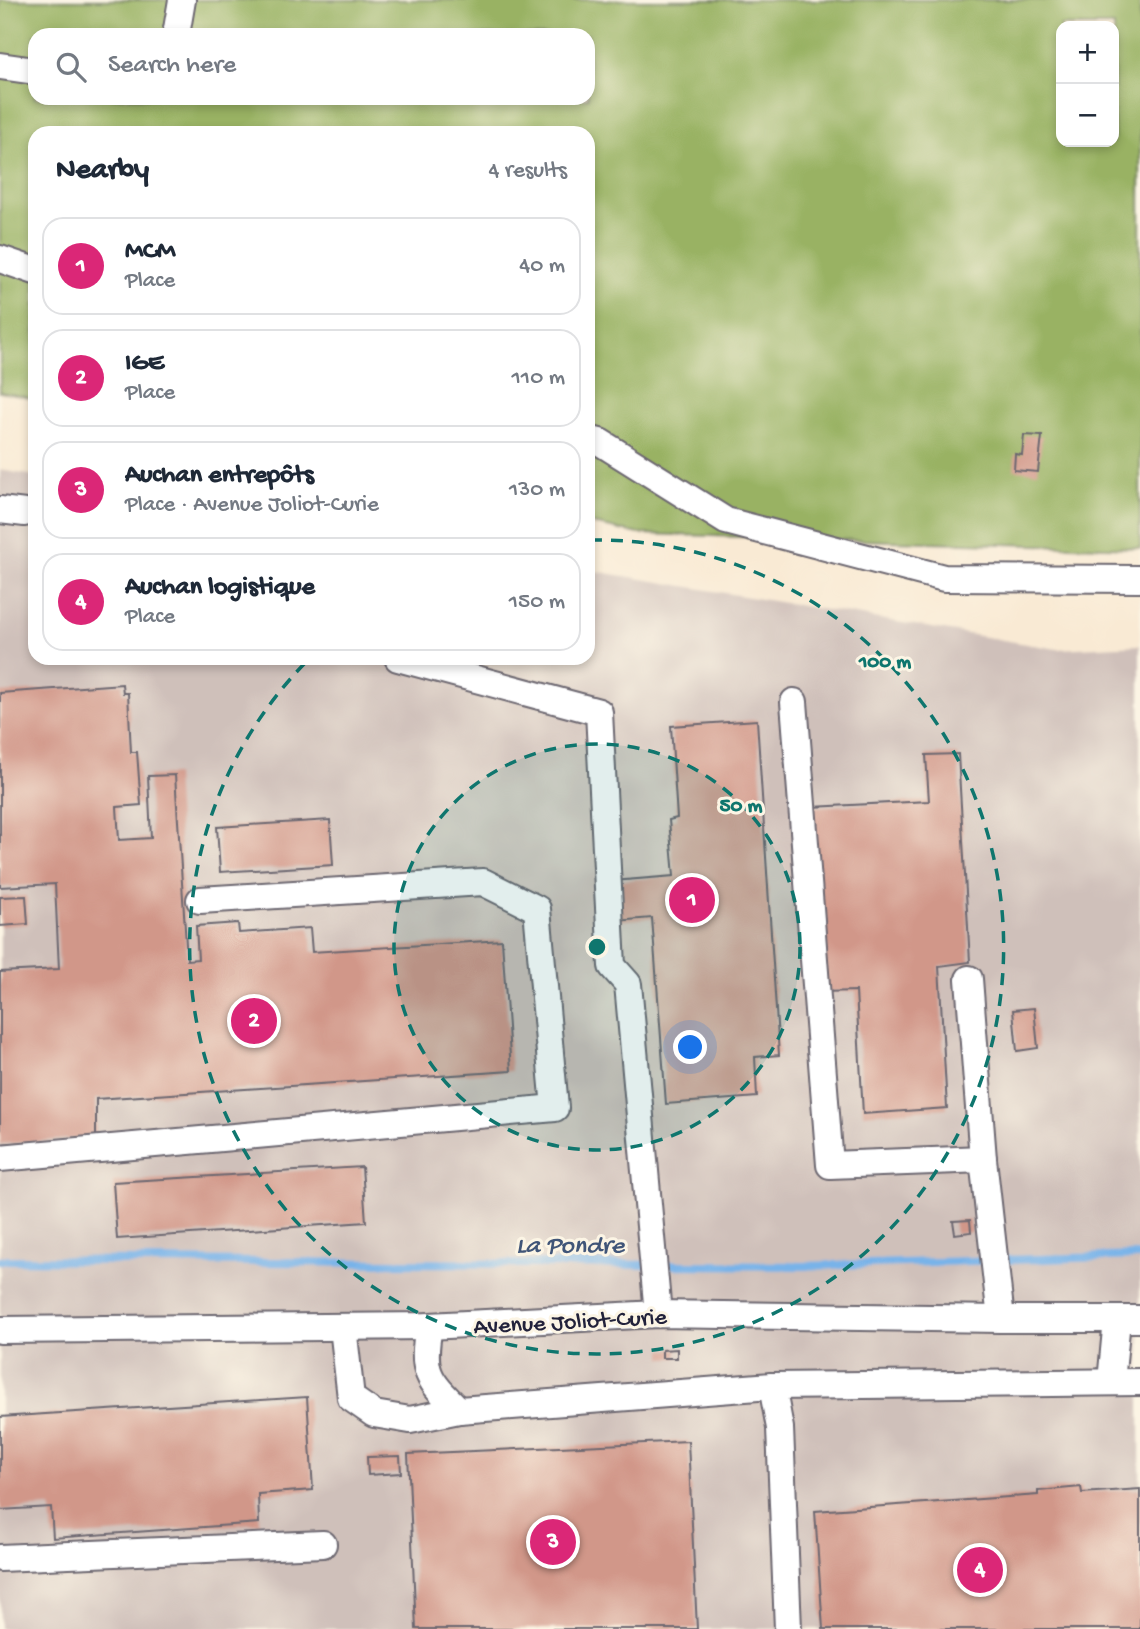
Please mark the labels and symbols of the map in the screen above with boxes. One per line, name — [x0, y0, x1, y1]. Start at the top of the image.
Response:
text: 100 m — [858, 651, 911, 676]
text: 50 m — [720, 795, 763, 820]
pin: 1 — [669, 874, 715, 926]
centre of rings — [585, 935, 609, 959]
pin: 2 — [231, 995, 277, 1047]
your location — [673, 1030, 707, 1064]
water label: La Pondre — [516, 1232, 626, 1263]
street label: Avenue Joliot-Curie — [473, 1304, 668, 1343]
pin: 3 — [530, 1516, 576, 1568]
pin: 4 — [957, 1544, 1003, 1596]

